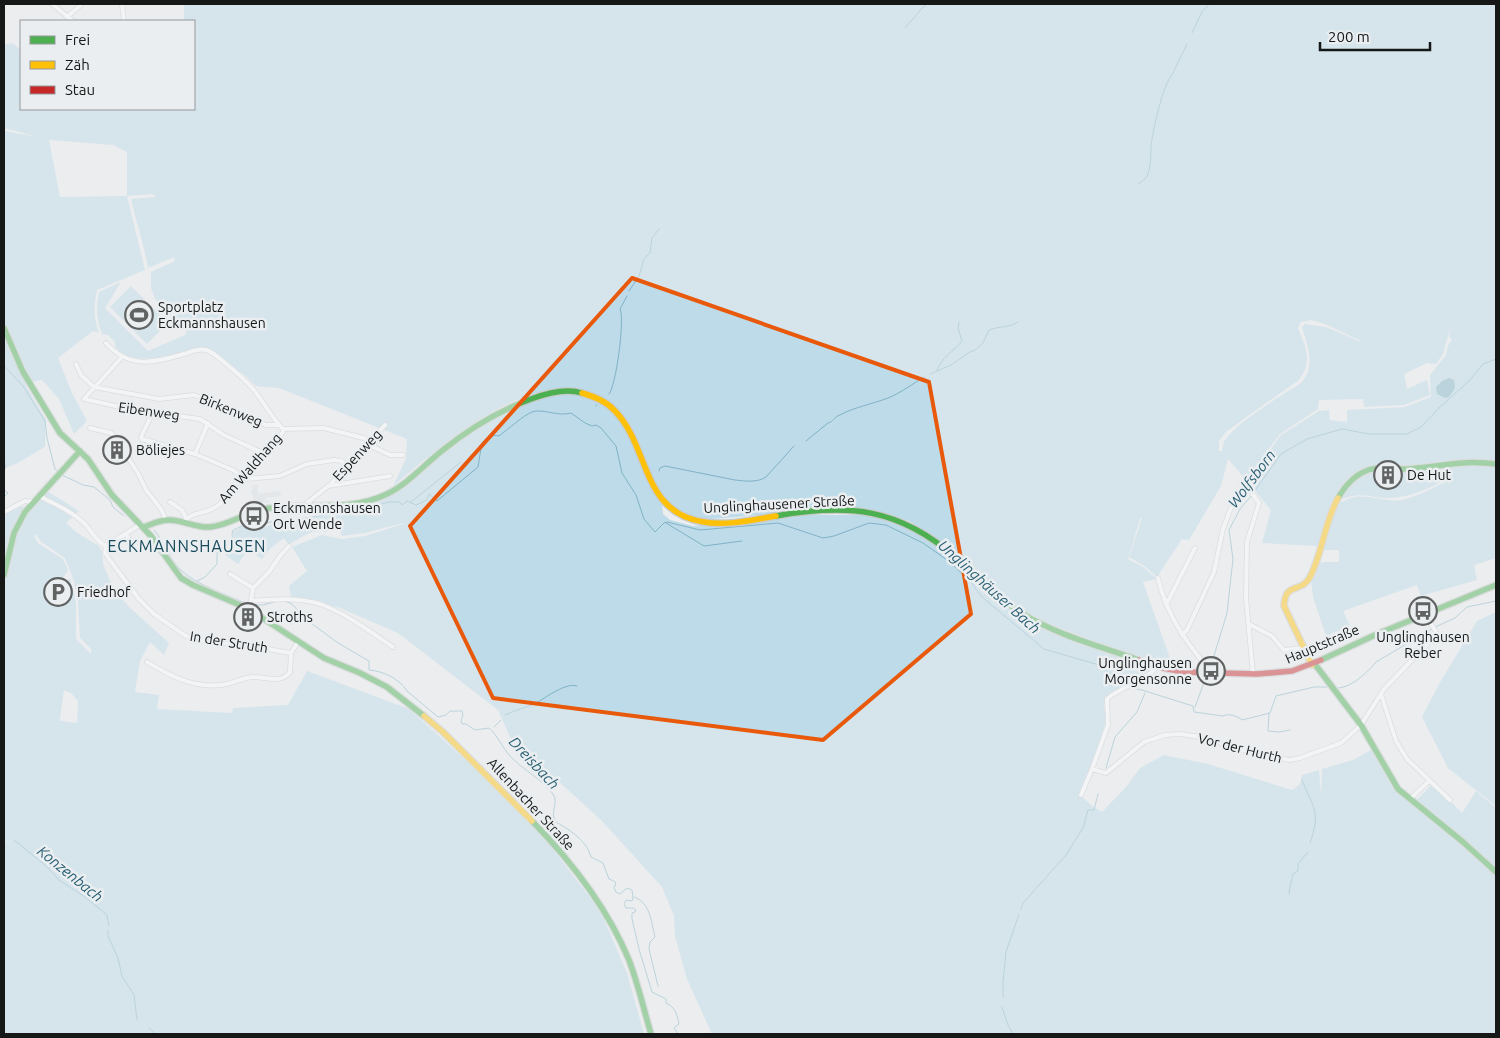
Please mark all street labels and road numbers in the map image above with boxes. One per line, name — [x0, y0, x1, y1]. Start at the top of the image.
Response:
street label: Birkenweg — [197, 390, 265, 430]
street label: Eibenweg — [117, 399, 181, 423]
street label: Espenweg — [329, 426, 385, 484]
street label: Am Waldhang — [215, 430, 285, 506]
street label: Unglinghausener Straße — [703, 492, 855, 516]
street label: Hauptstraße — [1283, 621, 1361, 667]
street label: In der Struth — [189, 628, 269, 656]
street label: Vor der Hurth — [1196, 730, 1284, 766]
street label: Allenbacher Straße — [484, 755, 578, 853]

